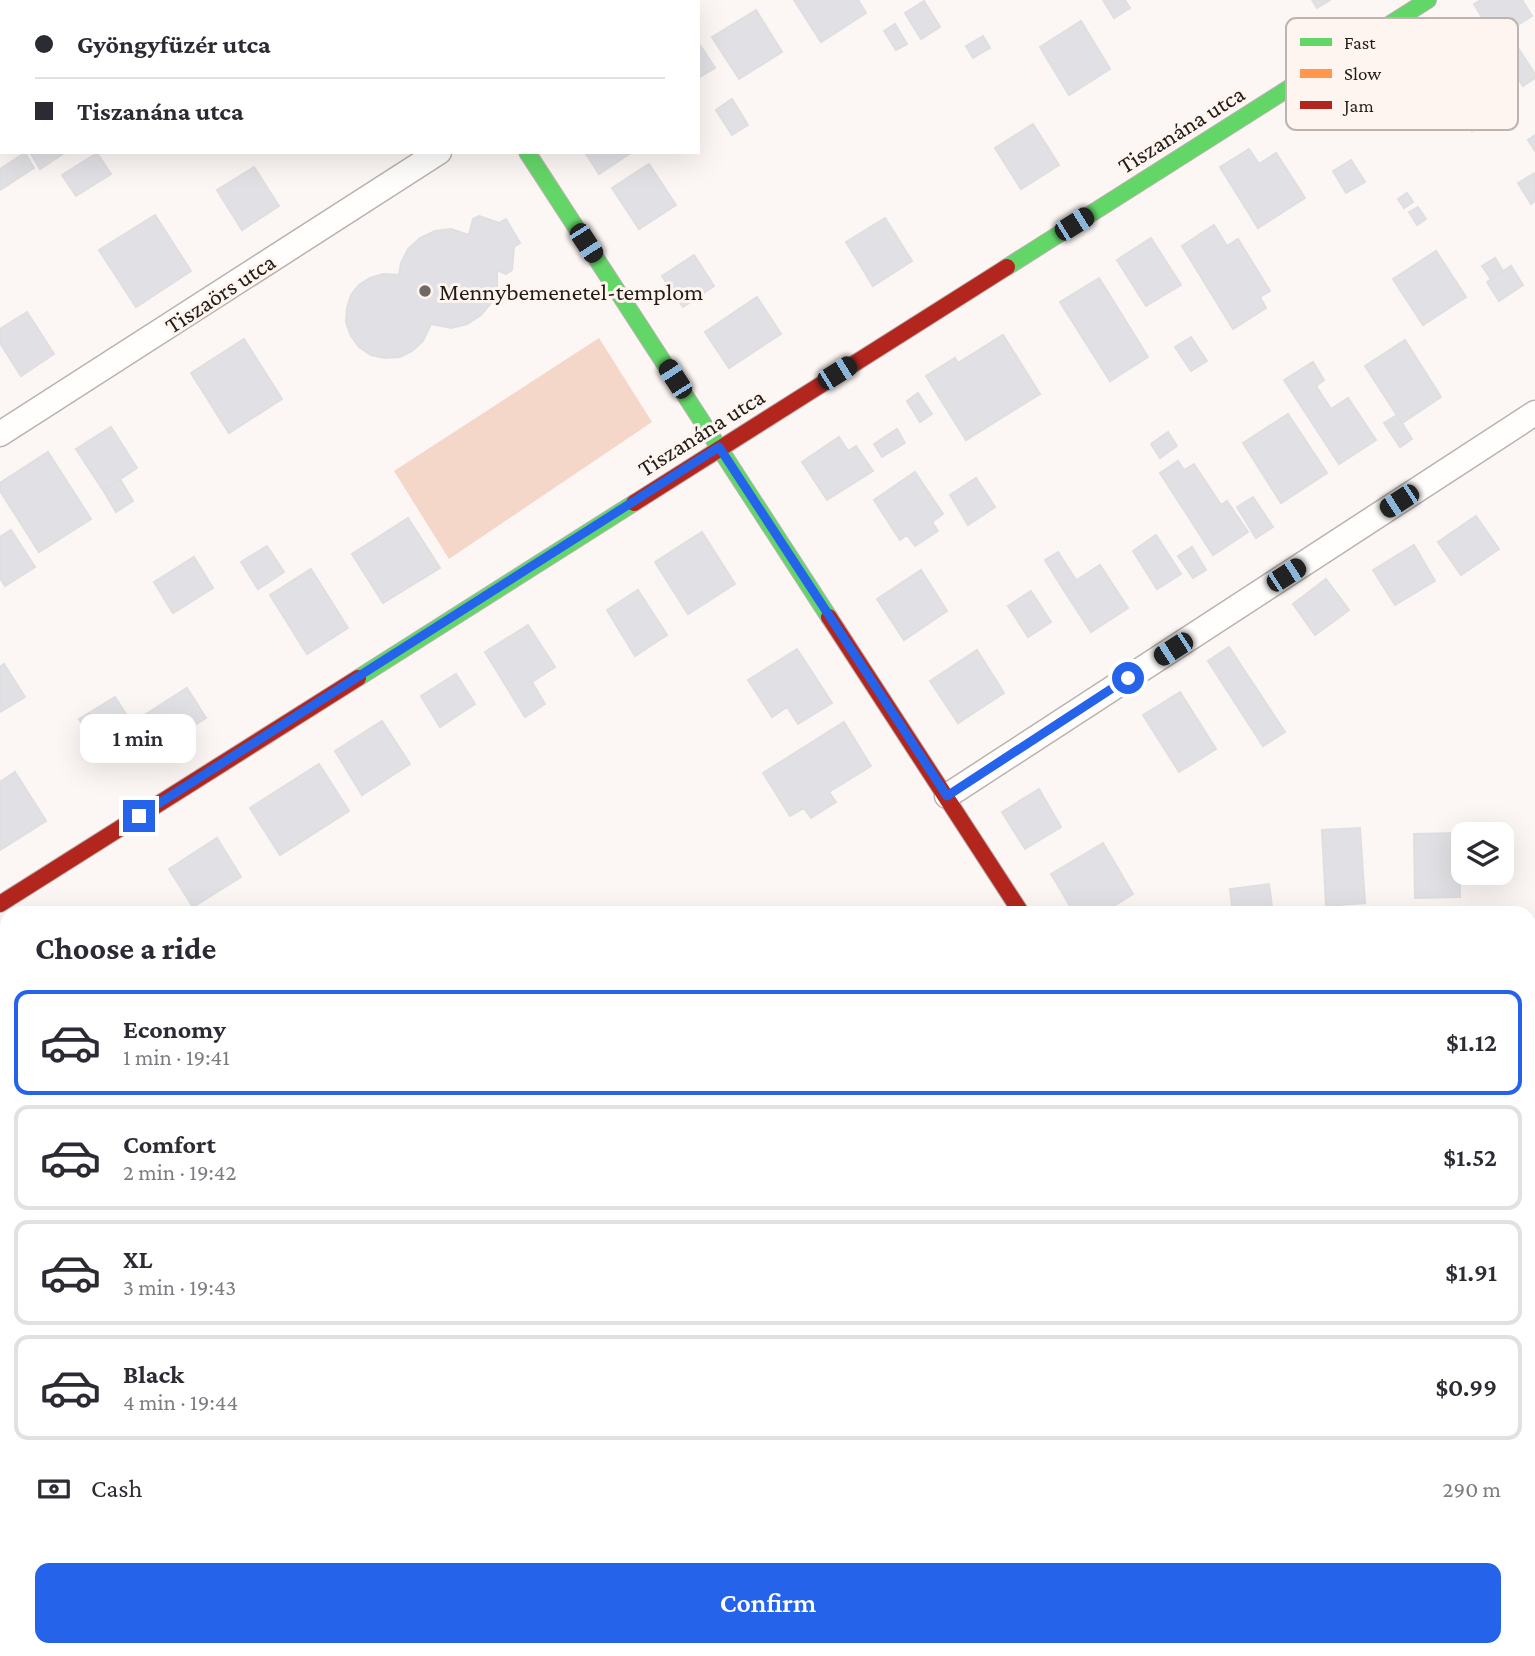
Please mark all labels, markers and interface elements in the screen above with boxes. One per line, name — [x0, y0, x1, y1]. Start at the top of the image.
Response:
legend — [1286, 18, 1518, 130]
text: Gyöngyfüzér utca — [77, 30, 271, 59]
text: Fast — [1344, 32, 1376, 53]
text: Slow — [1344, 63, 1381, 84]
street label: Tiszanána utca — [1113, 79, 1249, 179]
text: Jam — [1342, 95, 1374, 116]
text: Tiszanána utca — [77, 97, 244, 126]
car — [1051, 204, 1098, 244]
car — [566, 220, 607, 266]
street label: Tiszaörs utca — [160, 247, 280, 339]
place label: Mennybemenetel-templom — [439, 278, 703, 305]
marker: Mennybemenetel-templom — [417, 283, 433, 299]
car — [814, 353, 861, 393]
car — [655, 356, 696, 402]
street label: Tiszanána utca — [633, 382, 769, 482]
car — [1376, 481, 1423, 521]
car — [1263, 555, 1310, 595]
car — [1150, 629, 1197, 669]
route start — [1112, 662, 1144, 694]
callout: 1 min — [81, 714, 197, 764]
text: 1 min — [112, 725, 164, 751]
route end — [123, 800, 155, 832]
map controls — [1451, 822, 1514, 885]
button: layers — [1451, 822, 1514, 885]
text: Choose a ride — [35, 930, 216, 966]
icon: car — [39, 1011, 102, 1074]
text: Economy — [123, 1015, 226, 1044]
text: $1.12 — [1446, 1028, 1497, 1057]
text: 1 min · 19:41 — [123, 1044, 230, 1070]
icon: car — [39, 1126, 102, 1189]
text: Comfort — [123, 1130, 216, 1159]
text: $1.52 — [1443, 1143, 1497, 1172]
text: 2 min · 19:42 — [123, 1159, 236, 1185]
icon: car — [39, 1241, 102, 1304]
text: XL — [123, 1245, 152, 1274]
text: $1.91 — [1445, 1258, 1497, 1287]
text: 3 min · 19:43 — [123, 1274, 236, 1300]
icon: car — [39, 1356, 102, 1419]
text: Black — [123, 1360, 184, 1389]
text: $0.99 — [1435, 1373, 1497, 1402]
text: 4 min · 19:44 — [123, 1389, 238, 1415]
icon: cash — [35, 1470, 73, 1508]
text: Cash — [91, 1474, 142, 1503]
text: 290 m — [1443, 1476, 1501, 1502]
button: Confirm — [35, 1563, 1501, 1643]

